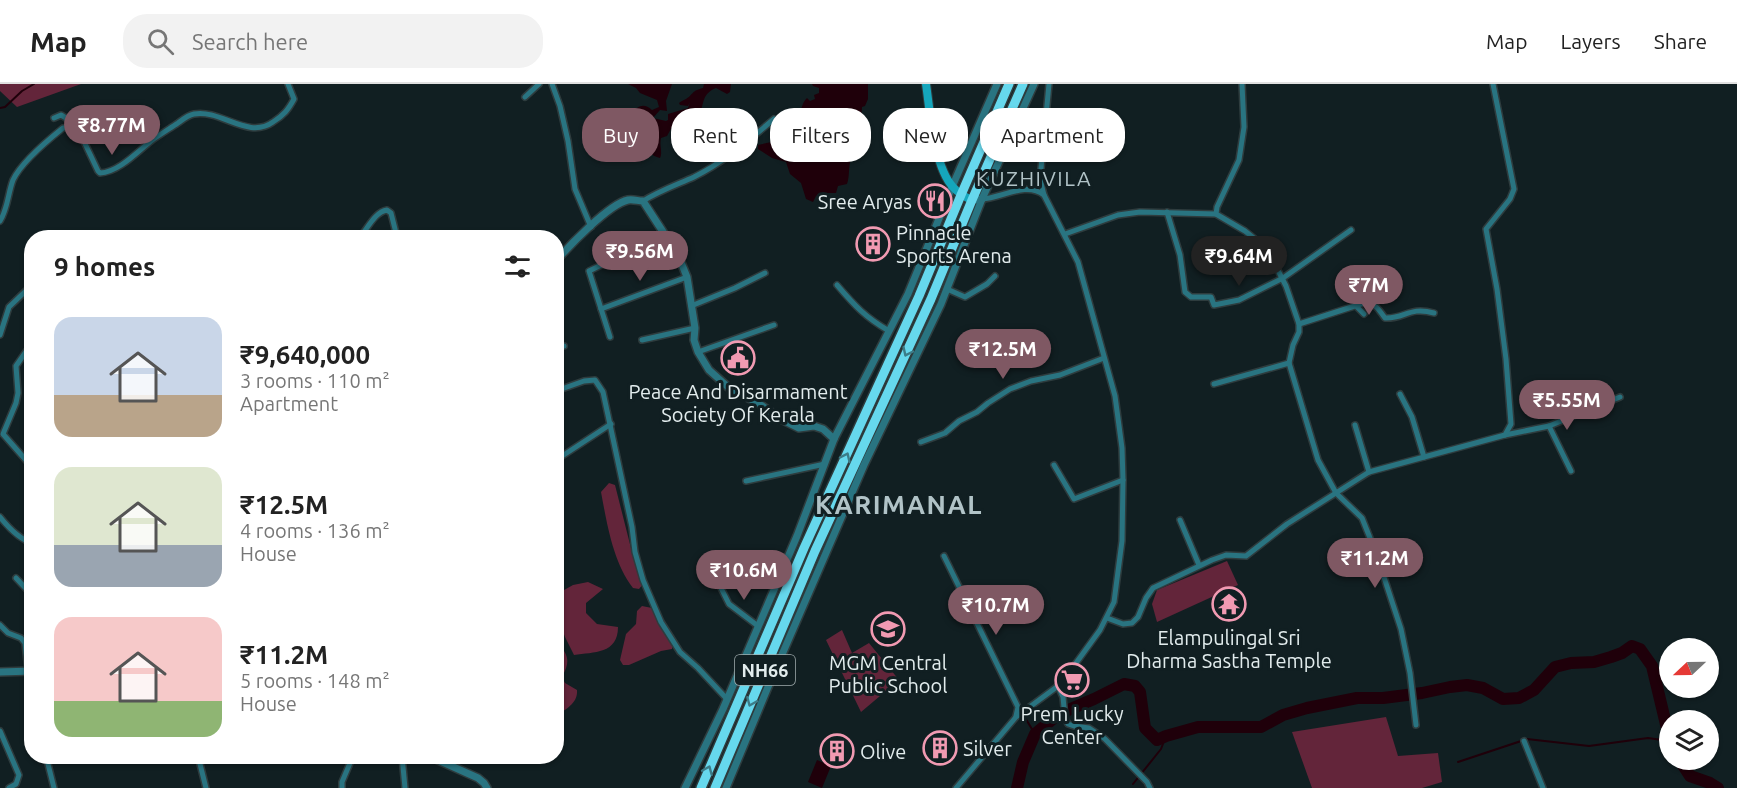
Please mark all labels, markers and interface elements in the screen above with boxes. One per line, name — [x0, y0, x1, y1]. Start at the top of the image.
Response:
search box — [123, 14, 543, 68]
icon: search — [144, 25, 177, 58]
text: Map — [30, 26, 87, 57]
text: Search here — [192, 29, 308, 54]
text: Map — [1486, 29, 1527, 53]
text: Layers — [1560, 29, 1621, 53]
text: Share — [1654, 29, 1707, 53]
pin: ₹8.77M — [63, 105, 161, 156]
chip: Buy — [582, 108, 659, 162]
chip: Rent — [671, 108, 758, 162]
chip: Filters — [770, 108, 871, 162]
chip: New — [883, 108, 968, 162]
chip: Apartment — [980, 108, 1125, 162]
text: ₹8.77M — [78, 113, 146, 136]
district label: KUZHIVILA — [976, 166, 1092, 190]
restaurant icon: Sree Aryas — [917, 183, 953, 219]
place label: Sree Aryas — [818, 190, 912, 213]
place label: Pinnacle Sports Arena — [896, 221, 1012, 267]
building icon: Pinnacle Sports Arena — [855, 226, 891, 262]
pin: ₹9.56M — [591, 231, 689, 282]
pin: ₹9.64M — [1190, 236, 1288, 287]
text: ₹9.56M — [606, 239, 674, 262]
text: ₹9.64M — [1205, 244, 1273, 267]
icon: filters — [501, 250, 534, 283]
text: 9 homes — [54, 252, 155, 281]
pin: ₹7M — [1340, 265, 1398, 316]
text: ₹7M — [1349, 273, 1389, 296]
pin: ₹12.5M — [954, 329, 1052, 380]
text: ₹12.5M — [969, 337, 1037, 360]
text: ₹9,640,000 — [240, 340, 370, 369]
public building icon: Peace And Disarmament Society Of Kerala — [720, 340, 756, 376]
icon: home — [102, 341, 174, 413]
one-way arrow — [902, 346, 914, 357]
text: 3 rooms · 110 m² — [240, 369, 390, 392]
place label: Peace And Disarmament Society Of Kerala — [628, 380, 848, 426]
pin: ₹5.55M — [1518, 380, 1616, 431]
text: ₹5.55M — [1533, 388, 1601, 411]
text: Apartment — [240, 392, 338, 415]
one-way arrow — [838, 452, 850, 463]
text: ₹12.5M — [240, 490, 328, 519]
district label: KARIMANAL — [815, 490, 983, 519]
icon: home — [102, 491, 174, 563]
text: 4 rooms · 136 m² — [240, 519, 390, 542]
pin: ₹11.2M — [1326, 538, 1424, 589]
text: House — [240, 542, 297, 565]
text: ₹11.2M — [1341, 546, 1409, 569]
pin: ₹10.6M — [695, 550, 793, 601]
text: ₹10.6M — [710, 558, 778, 581]
pin: ₹10.7M — [947, 585, 1045, 636]
temple icon: Elampulingal Sri Dharma Sastha Temple — [1211, 586, 1247, 622]
text: ₹10.7M — [962, 593, 1030, 616]
school or university icon: MGM Central Public School — [870, 611, 906, 647]
place label: Elampulingal Sri Dharma Sastha Temple — [1126, 626, 1332, 672]
north arrow — [1659, 638, 1719, 698]
map controls — [1659, 638, 1719, 770]
text: ₹11.2M — [240, 640, 328, 669]
icon: home — [102, 641, 174, 713]
place label: MGM Central Public School — [829, 651, 947, 697]
road number: NH66 — [735, 655, 795, 685]
supermarket icon: Prem Lucky Center — [1054, 662, 1090, 698]
text: 5 rooms · 148 m² — [240, 669, 390, 692]
text: House — [240, 692, 297, 715]
one-way arrow — [747, 696, 759, 707]
place label: Prem Lucky Center — [1020, 702, 1124, 748]
button: layers — [1659, 710, 1719, 770]
building icon: Silver — [922, 730, 958, 766]
building icon: Olive — [819, 733, 855, 769]
place label: Silver — [963, 737, 1012, 760]
place label: Olive — [860, 740, 906, 763]
one-way arrow — [701, 765, 713, 776]

